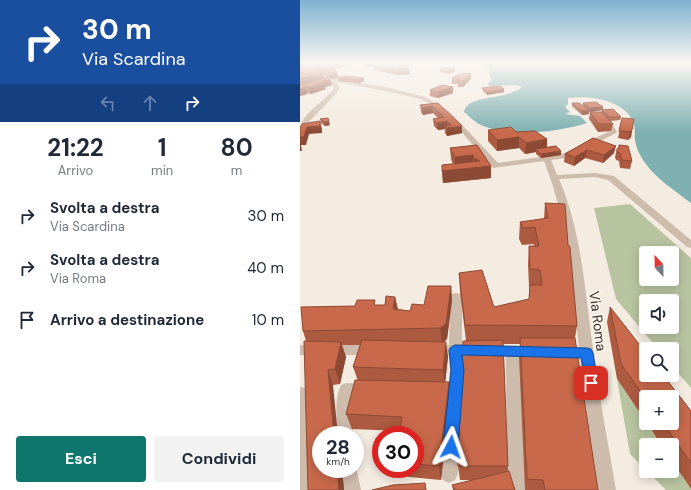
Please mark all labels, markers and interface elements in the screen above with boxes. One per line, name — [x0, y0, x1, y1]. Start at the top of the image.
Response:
text: 30 m — [82, 11, 152, 48]
icon: right — [16, 16, 68, 68]
text: Via Scardina — [82, 47, 186, 71]
icon: left — [97, 92, 119, 114]
icon: ahead — [139, 92, 161, 114]
icon: right — [181, 92, 203, 114]
text: 21:22 — [47, 132, 104, 163]
text: 1 — [158, 132, 167, 163]
text: 80 — [221, 132, 253, 163]
text: Arrivo — [58, 162, 93, 179]
text: min — [151, 162, 173, 179]
text: m — [231, 162, 242, 179]
text: Svolta a destra — [50, 198, 160, 218]
icon: right — [16, 205, 38, 227]
text: 30 m — [248, 206, 284, 226]
text: Via Scardina — [50, 218, 125, 235]
north arrow — [639, 246, 679, 286]
map controls — [639, 246, 679, 478]
text: Svolta a destra — [50, 250, 160, 270]
icon: right — [16, 257, 38, 279]
text: 40 m — [247, 258, 284, 278]
text: Via Roma — [50, 270, 106, 287]
street label: Via Roma — [585, 290, 611, 352]
button: sound — [639, 294, 679, 334]
icon: arrive — [16, 309, 38, 331]
text: Arrivo a destinazione — [50, 310, 204, 330]
text: 10 m — [252, 310, 284, 330]
button: search — [639, 342, 679, 382]
pin — [574, 366, 608, 400]
icon: arrive — [580, 372, 602, 394]
button: + — [639, 390, 679, 430]
speed limit sign: 30 — [372, 426, 424, 478]
position arrow — [430, 426, 472, 468]
text: 28 — [326, 434, 350, 460]
button: Esci — [16, 436, 146, 482]
button: Condividi — [154, 436, 284, 482]
button: − — [639, 438, 679, 478]
text: km/h — [326, 455, 350, 468]

